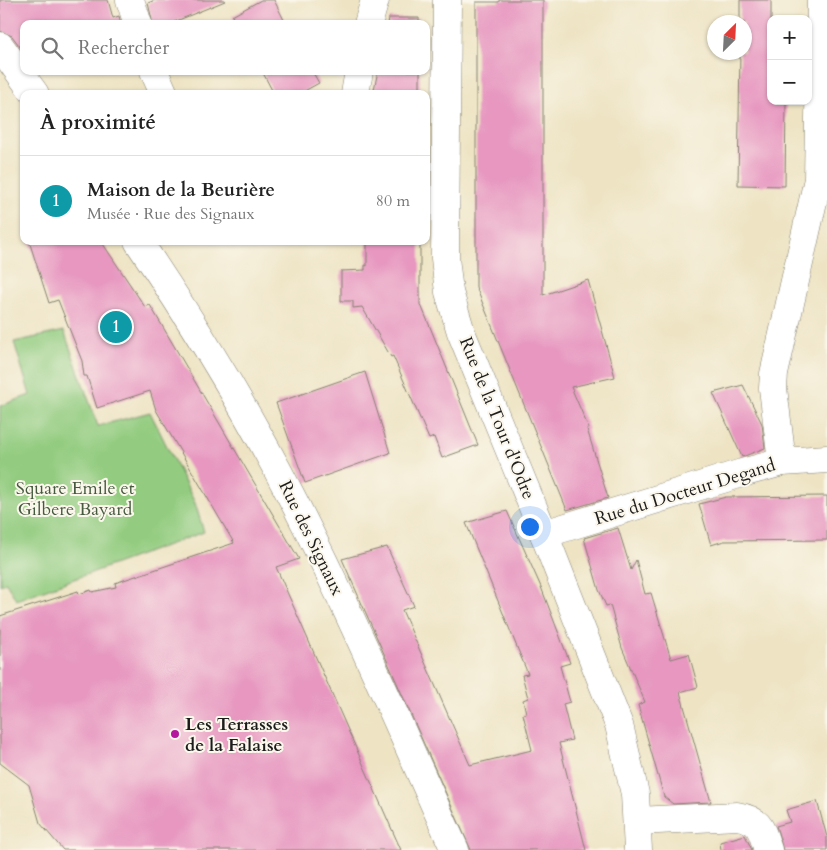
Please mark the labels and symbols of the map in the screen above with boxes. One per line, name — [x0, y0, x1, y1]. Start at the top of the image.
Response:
north arrow — [707, 15, 752, 60]
pin: 1 — [100, 308, 132, 346]
street label: Rue de la Tour d'Odre — [453, 333, 541, 503]
street label: Rue du Docteur Degand — [592, 452, 779, 531]
park label: Square Emile et Gilbere Bayard — [16, 476, 135, 522]
street label: Rue des Signaux — [272, 476, 350, 600]
your location — [517, 514, 543, 540]
place label: Les Terrasses de la Falaise — [185, 712, 288, 758]
marker: Les Terrasses de la Falaise — [169, 728, 181, 740]

